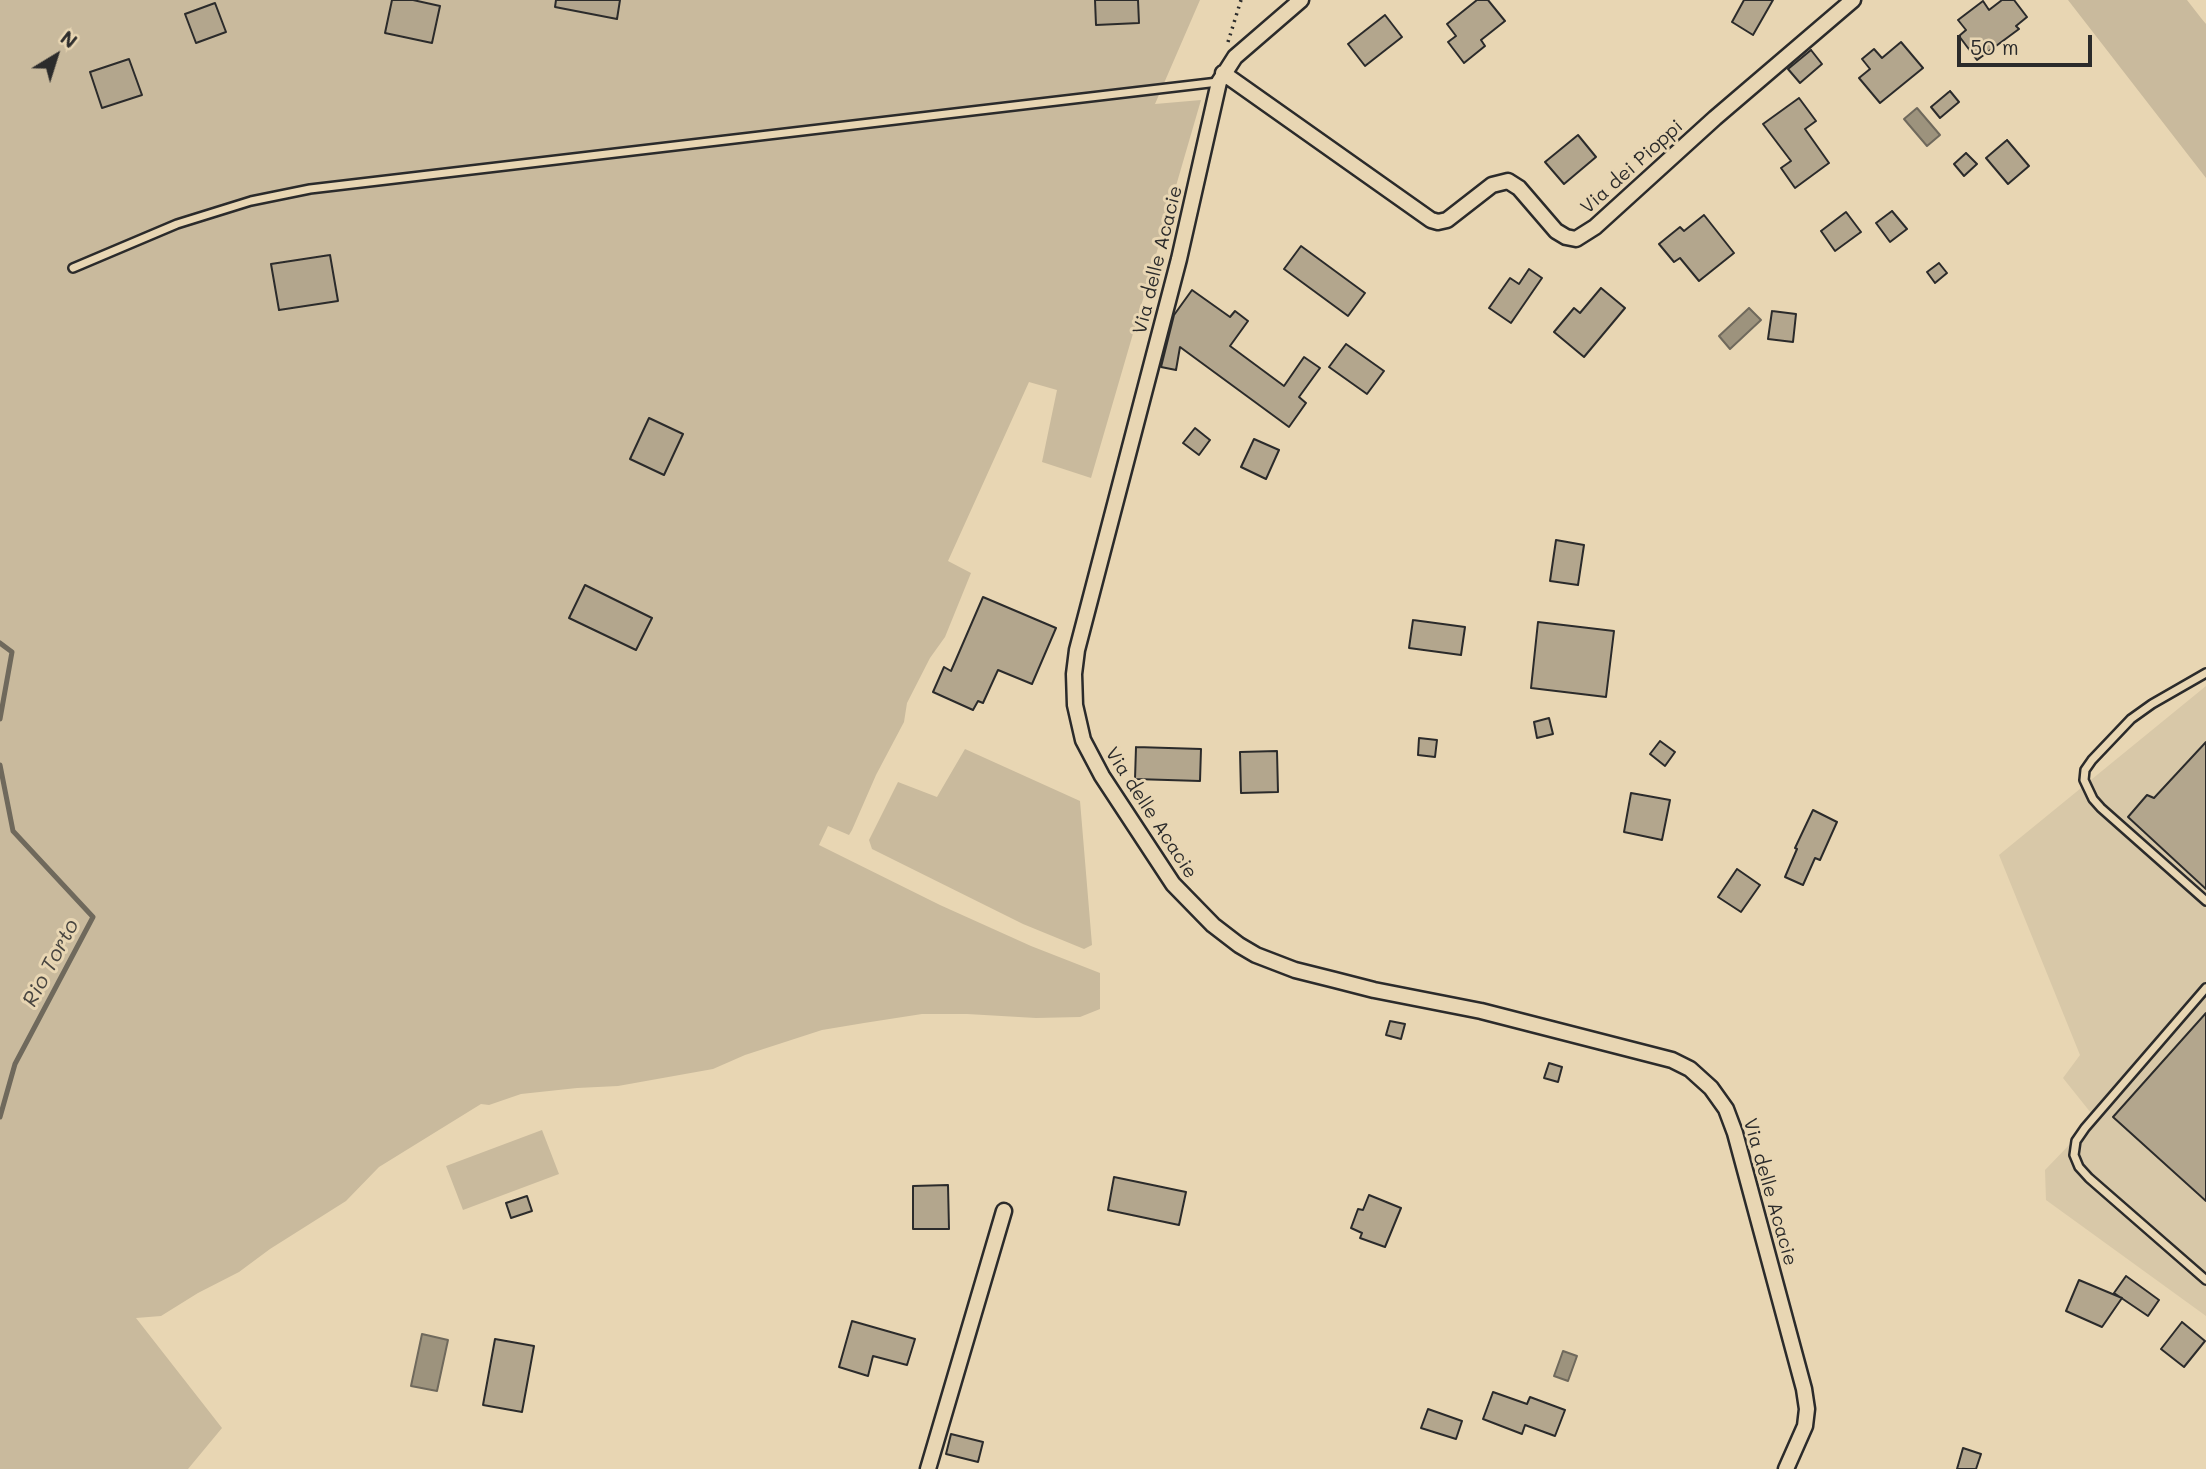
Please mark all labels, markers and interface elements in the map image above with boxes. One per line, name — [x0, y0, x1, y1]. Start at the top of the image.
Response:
north arrow — [21, 21, 91, 91]
scale bar — [1961, 21, 2096, 65]
text: N — [56, 25, 83, 53]
text: 50 m — [1970, 33, 2019, 60]
street label: Via dei Pioppi — [1576, 115, 1688, 219]
street label: Via delle Acacie — [1129, 183, 1187, 337]
street label: Via delle Acacie — [1100, 743, 1202, 883]
water label: Rio Torto — [17, 915, 85, 1011]
street label: Via delle Acacie — [1738, 1116, 1802, 1268]

